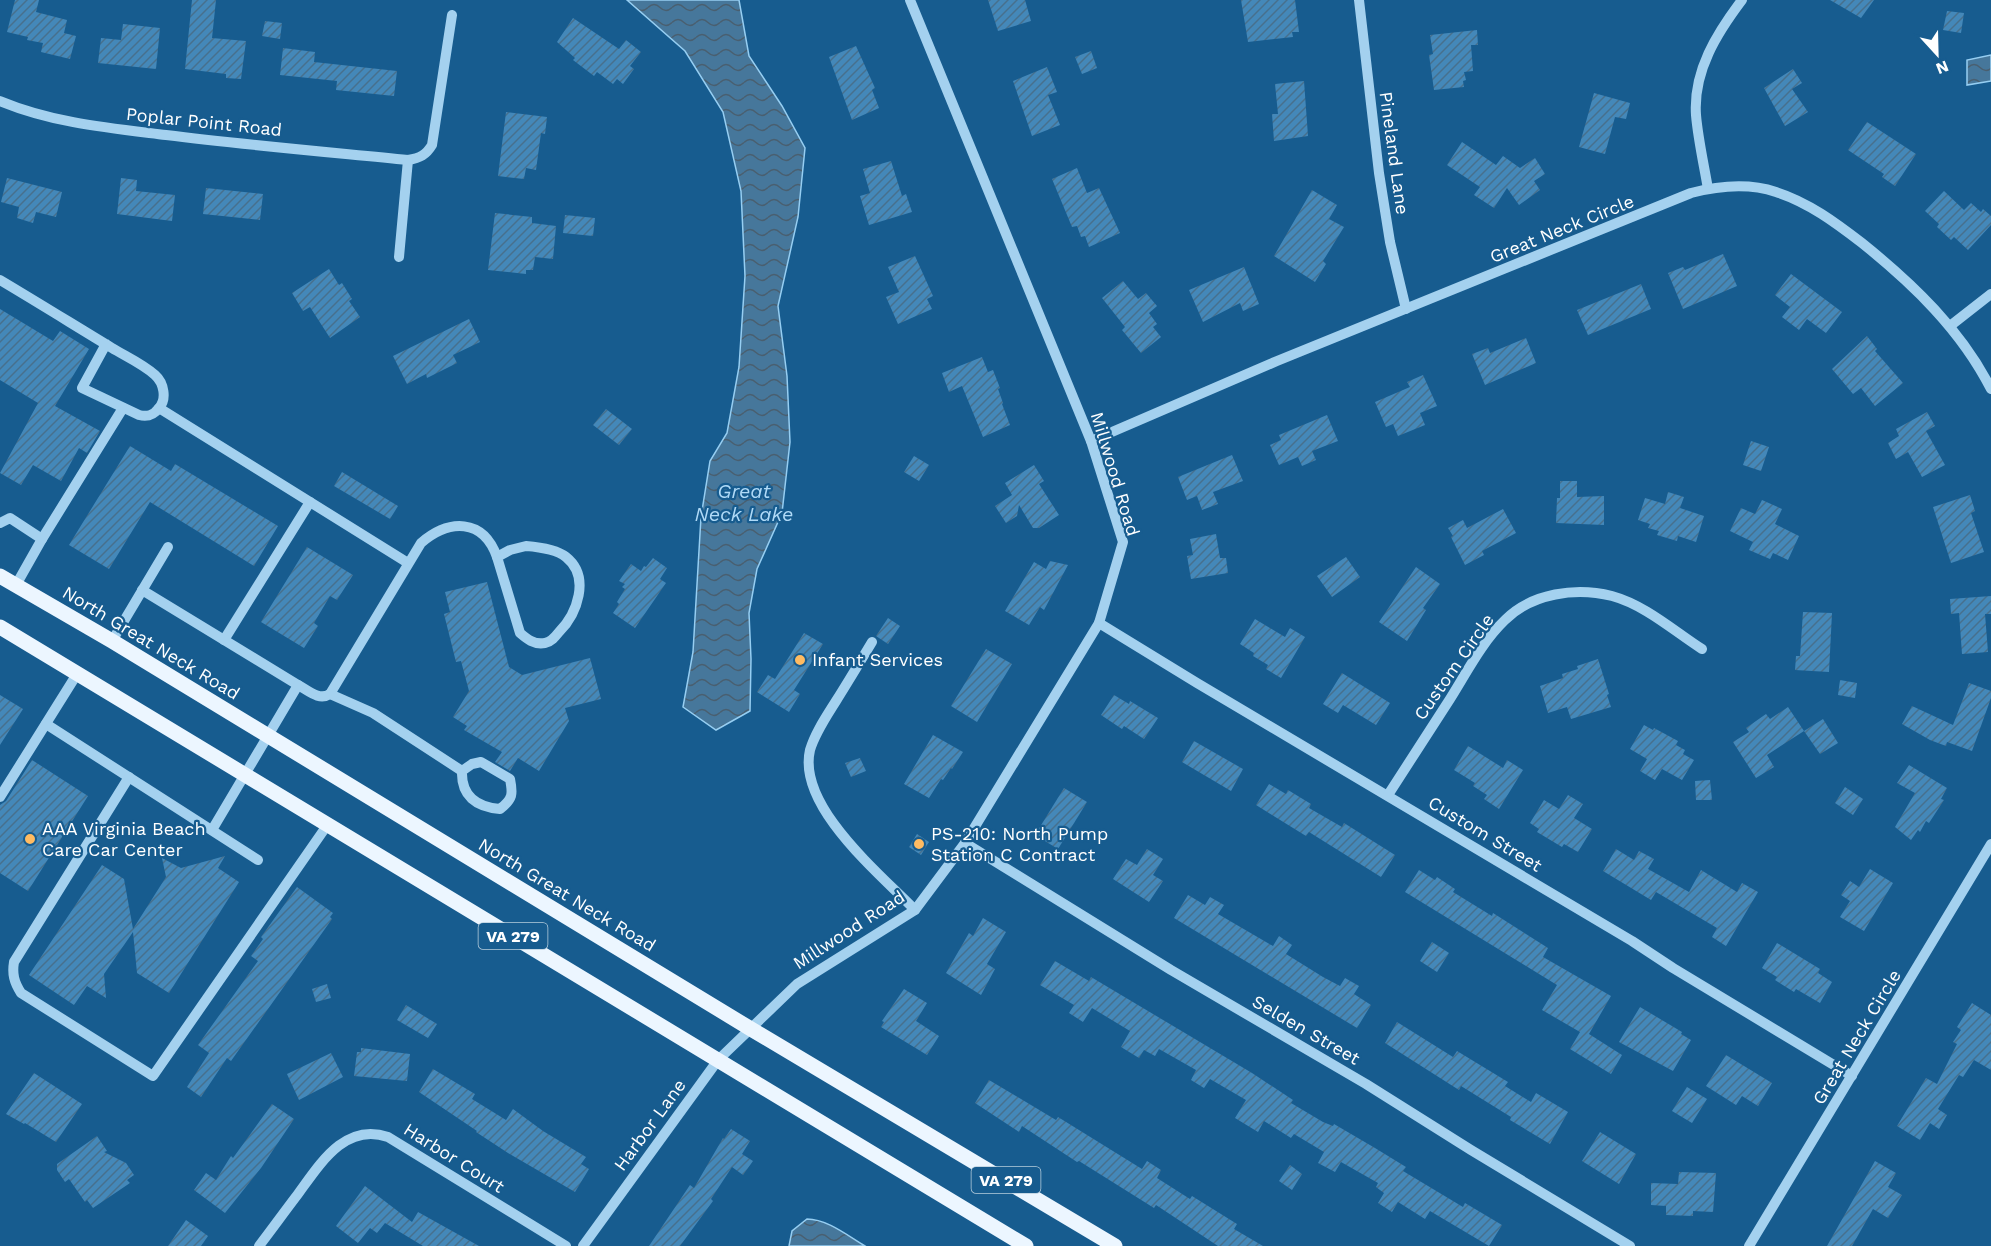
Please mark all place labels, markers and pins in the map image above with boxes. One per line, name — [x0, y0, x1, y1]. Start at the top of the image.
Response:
place label: Infant Services — [812, 649, 943, 670]
marker: Infant Services — [793, 653, 807, 667]
place label: AAA Virginia Beach Care Car Center — [42, 818, 206, 860]
place label: PS-210: North Pump Station C Contract — [931, 823, 1108, 865]
marker: AAA Virginia Beach Care Car Center — [23, 832, 37, 846]
marker: PS-210: North Pump Station C Contract — [912, 837, 926, 851]

